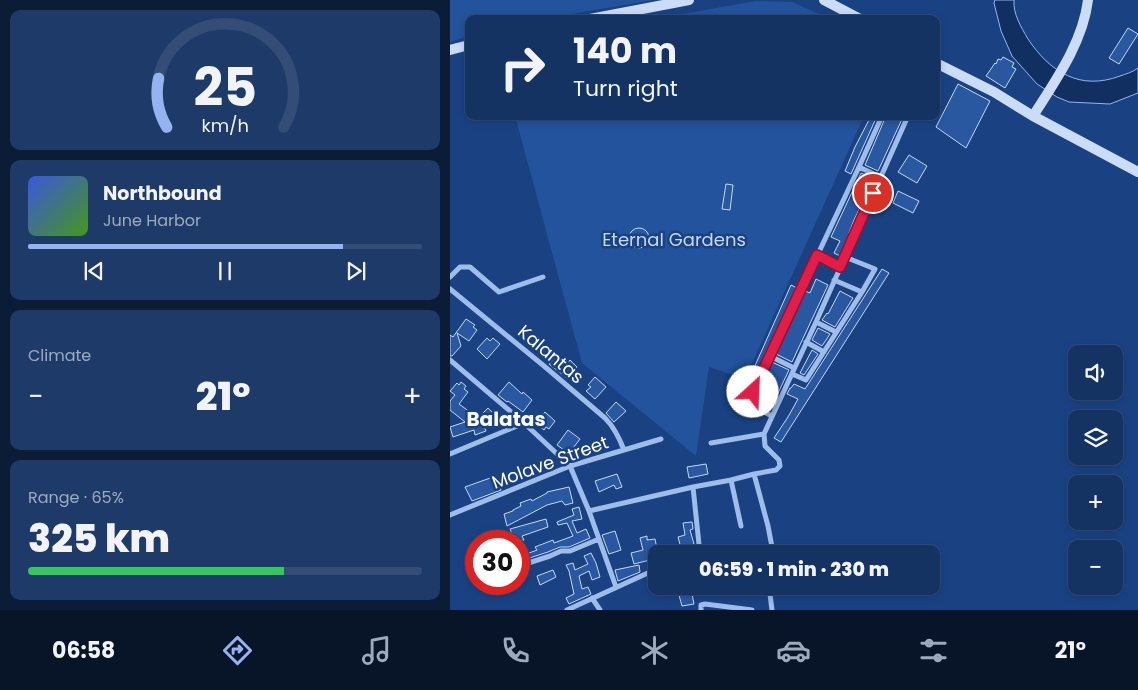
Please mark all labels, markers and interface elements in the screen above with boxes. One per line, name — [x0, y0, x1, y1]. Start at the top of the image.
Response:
text: 140 m — [573, 26, 677, 75]
icon: right — [490, 35, 555, 100]
text: 25 — [193, 51, 257, 124]
text: Turn right — [573, 73, 678, 104]
text: km/h — [201, 113, 249, 138]
pin — [852, 172, 894, 214]
icon: arrive — [859, 179, 887, 207]
text: Northbound — [103, 180, 222, 207]
text: June Harbor — [103, 209, 201, 232]
park label: Eternal Gardens — [602, 227, 746, 252]
icon: previous — [80, 257, 108, 285]
icon: pause — [211, 257, 239, 285]
icon: next — [342, 257, 370, 285]
street label: Kalantas — [513, 319, 589, 389]
text: Climate — [28, 344, 91, 367]
map controls — [1068, 345, 1123, 595]
button: sound — [1068, 345, 1123, 400]
position arrow — [726, 365, 778, 417]
text: 21° — [196, 370, 250, 423]
text: − — [28, 377, 43, 416]
text: + — [403, 377, 422, 416]
district label: Balatas — [466, 405, 546, 433]
button: layers — [1068, 410, 1123, 465]
street label: Molave Street — [488, 429, 612, 495]
button: + — [1068, 475, 1123, 530]
text: Range · 65% — [28, 486, 124, 509]
text: 325 km — [28, 512, 170, 565]
speed limit sign: 30 — [465, 530, 530, 595]
button: − — [1068, 540, 1123, 595]
text: 06:59 · 1 min · 230 m — [699, 556, 889, 583]
icon: directions — [220, 633, 255, 668]
icon: music — [359, 633, 394, 668]
icon: phone — [498, 633, 533, 668]
icon: climate — [637, 633, 672, 668]
icon: car — [776, 633, 811, 668]
icon: filters — [916, 633, 951, 668]
text: 06:58 — [52, 635, 115, 666]
text: 21° — [1055, 635, 1086, 666]

